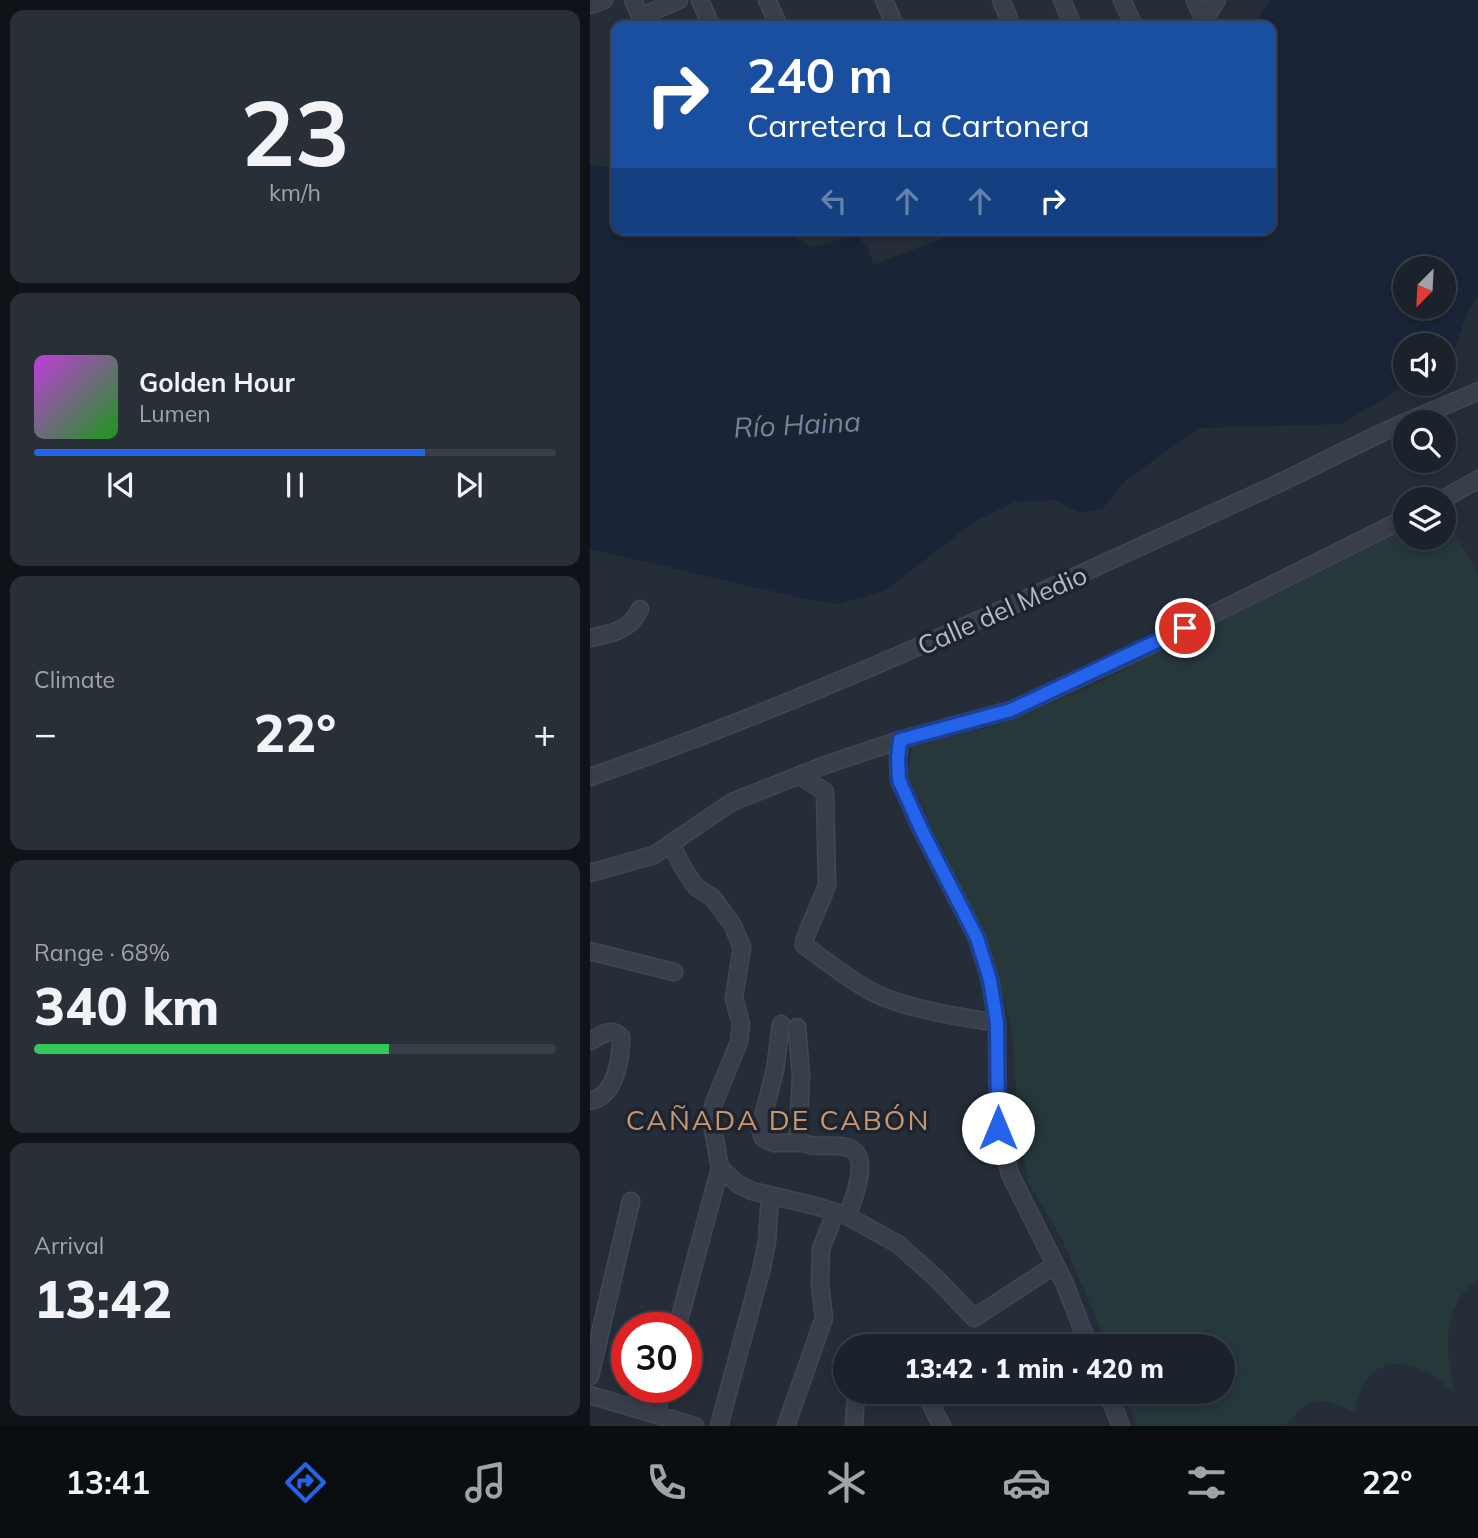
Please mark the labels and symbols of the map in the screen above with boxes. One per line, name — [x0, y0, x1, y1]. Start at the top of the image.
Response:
north arrow — [1393, 256, 1456, 318]
water label: Río Haina — [732, 403, 862, 445]
street label: Calle del Medio — [912, 558, 1092, 662]
pin — [1155, 598, 1215, 658]
position arrow — [961, 1091, 1035, 1165]
district label: CAÑADA DE CABÓN — [626, 1102, 930, 1137]
speed limit sign: 30 — [611, 1312, 702, 1403]

